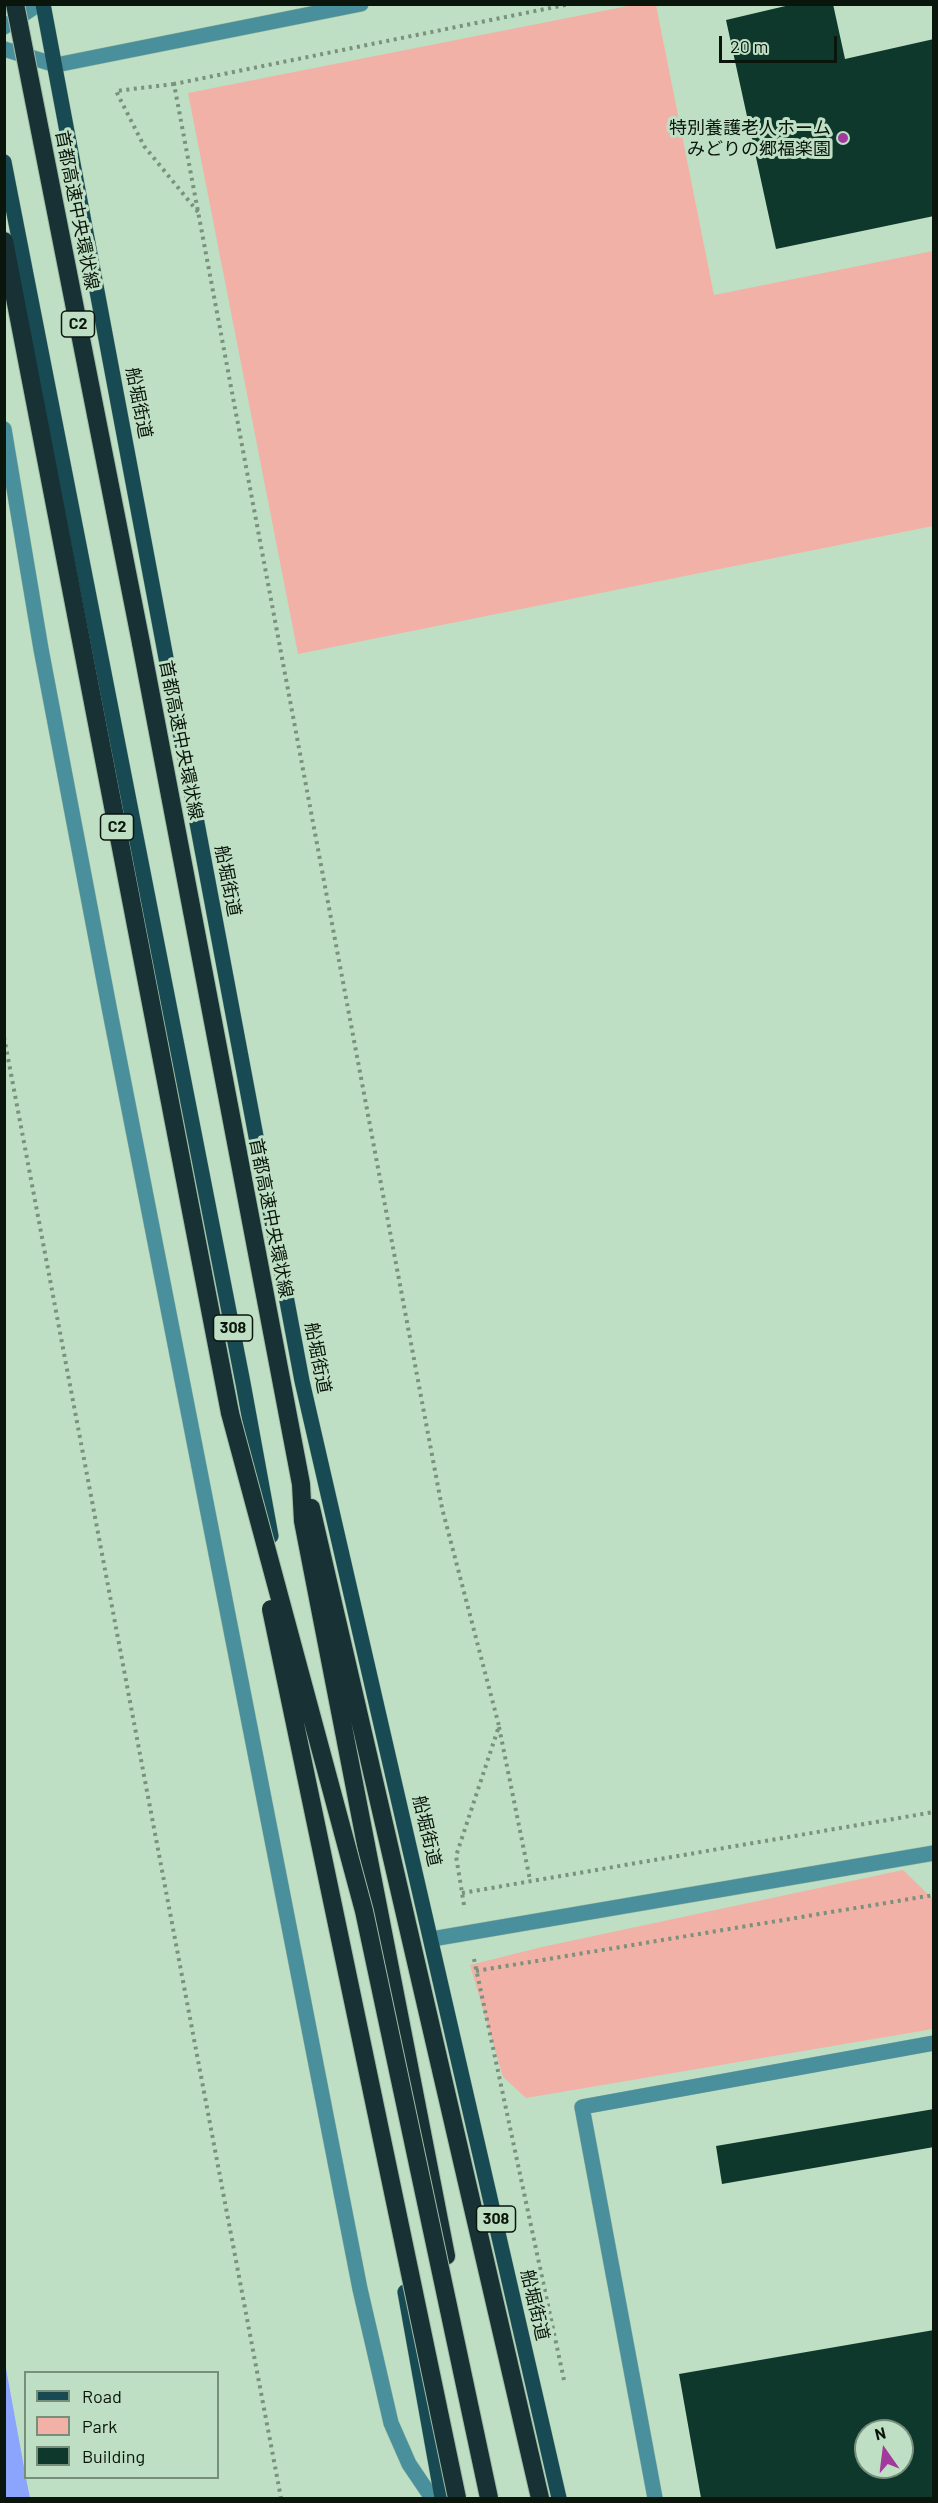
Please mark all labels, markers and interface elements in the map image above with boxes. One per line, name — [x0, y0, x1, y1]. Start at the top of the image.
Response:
scale bar — [722, 24, 840, 62]
text: 20 m — [730, 35, 768, 57]
place label: 特別養護老人ホーム みどりの郷福楽園 — [669, 117, 831, 160]
street label: 首都高速中央環状線 — [51, 128, 103, 292]
marker: 特別養護老人ホーム みどりの郷福楽園 — [836, 131, 850, 145]
road number: C2 — [62, 311, 94, 337]
street label: 船堀街道 — [122, 366, 156, 440]
street label: 首都高速中央環状線 — [155, 658, 207, 822]
road number: C2 — [100, 814, 134, 840]
street label: 船堀街道 — [211, 844, 245, 918]
street label: 首都高速中央環状線 — [245, 1136, 297, 1300]
road number: 308 — [214, 1315, 252, 1341]
street label: 船堀街道 — [301, 1321, 335, 1395]
street label: 船堀街道 — [408, 1793, 446, 1869]
road number: 308 — [476, 2206, 516, 2232]
street label: 船堀街道 — [516, 2267, 554, 2343]
legend — [24, 2371, 219, 2479]
text: Road — [82, 2385, 122, 2407]
text: Park — [82, 2415, 117, 2437]
north arrow — [854, 2419, 914, 2479]
text: N — [873, 2422, 887, 2443]
text: Building — [82, 2445, 145, 2467]

